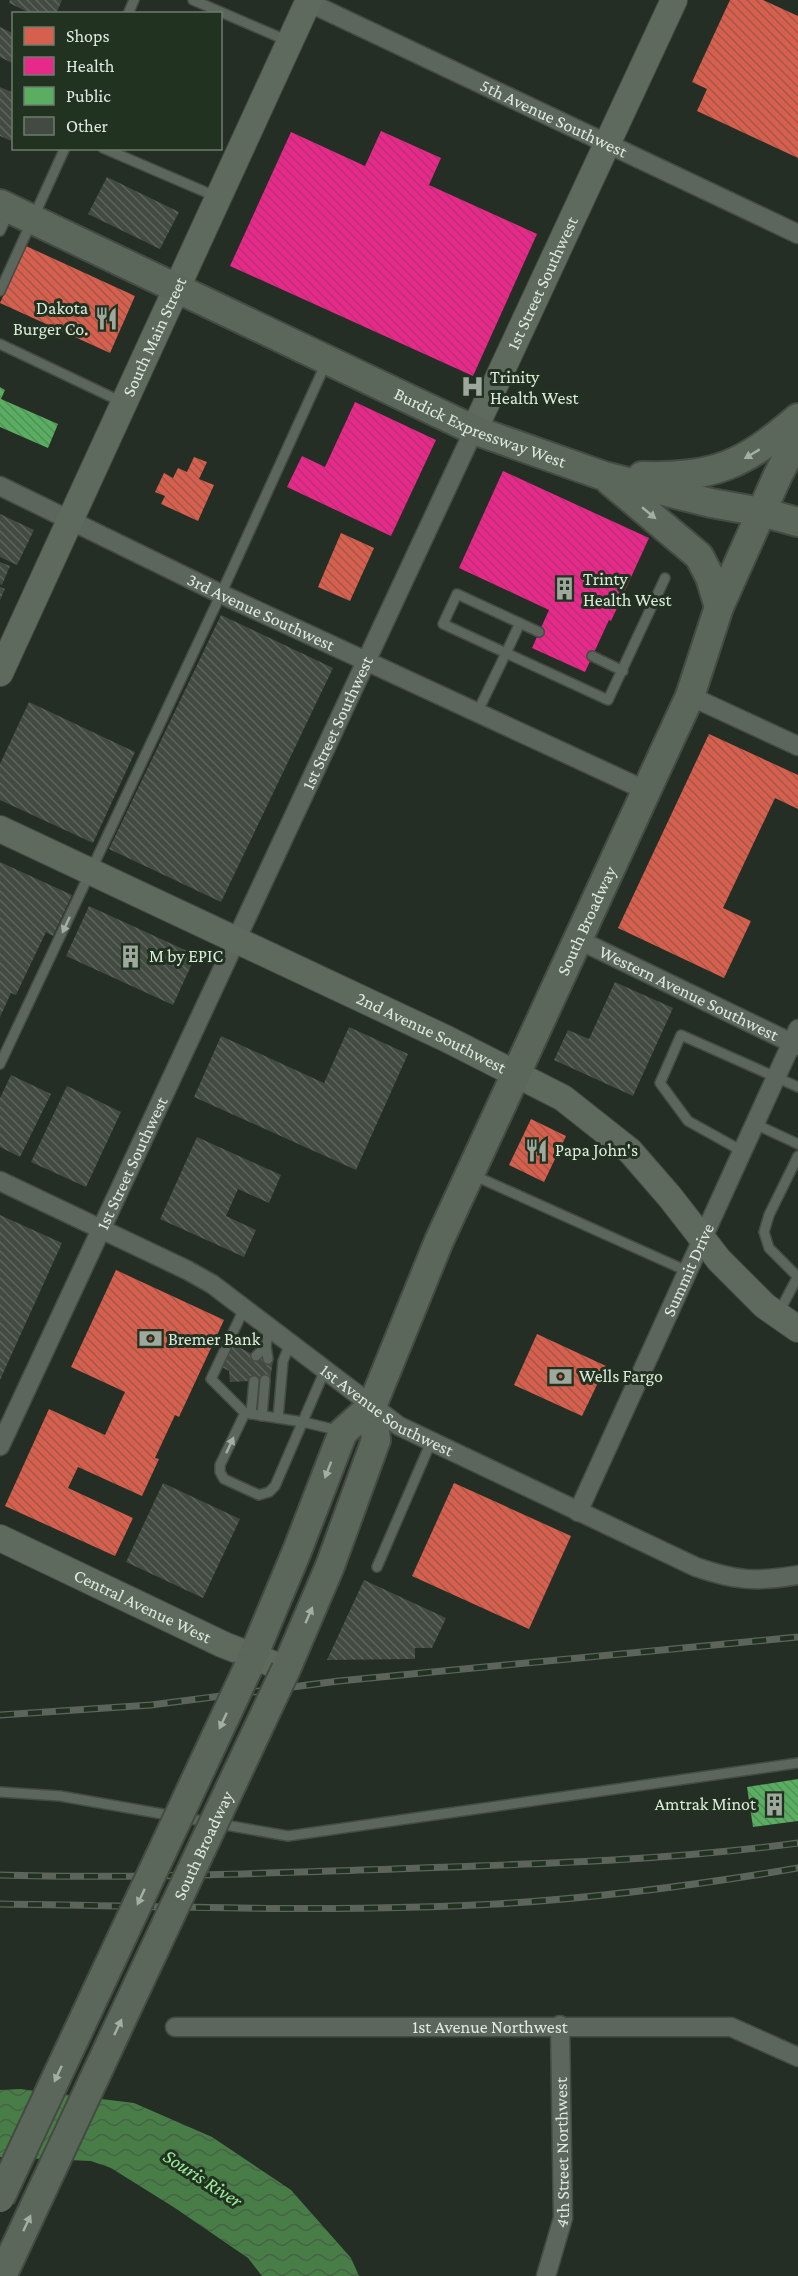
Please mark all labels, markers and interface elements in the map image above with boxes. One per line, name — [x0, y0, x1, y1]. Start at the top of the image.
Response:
legend — [12, 12, 222, 150]
text: Shops — [66, 26, 110, 46]
text: Health — [66, 56, 115, 76]
street label: 5th Avenue Southwest — [477, 75, 632, 162]
text: Public — [66, 86, 111, 106]
text: Other — [66, 116, 109, 136]
street label: 1st Street Southwest — [503, 212, 582, 353]
street label: South Main Street — [118, 273, 191, 400]
place label: Dakota Burger Co. — [13, 298, 88, 339]
restaurant icon: Dakota Burger Co. — [93, 305, 119, 331]
place label: Trinity Health West — [490, 367, 580, 408]
hospital icon: Trinity Health West — [459, 374, 485, 400]
street label: Burdick Expressway West — [391, 383, 570, 472]
one-way arrow — [744, 448, 760, 459]
one-way arrow — [641, 506, 656, 519]
street label: 3rd Avenue Southwest — [184, 569, 339, 656]
place label: Trinty Health West — [583, 569, 673, 610]
building icon: Trinty Health West — [552, 576, 578, 602]
street label: 1st Street Southwest — [298, 652, 377, 793]
street label: South Broadway — [553, 862, 621, 979]
one-way arrow — [61, 917, 70, 934]
street label: Western Avenue Southwest — [596, 941, 783, 1046]
building icon: M by EPIC — [118, 943, 144, 969]
place label: M by EPIC — [149, 946, 223, 966]
street label: 2nd Avenue Southwest — [353, 988, 511, 1078]
street label: 1st Street Southwest — [92, 1093, 172, 1233]
restaurant icon: Papa John's — [524, 1137, 550, 1163]
place label: Papa John's — [555, 1140, 638, 1160]
street label: Summit Drive — [658, 1220, 718, 1320]
bank icon: Bremer Bank — [137, 1326, 163, 1352]
place label: Bremer Bank — [168, 1329, 261, 1349]
street label: 1st Avenue Southwest — [316, 1360, 458, 1461]
bank icon: Wells Fargo — [548, 1363, 574, 1389]
place label: Wells Fargo — [579, 1366, 663, 1386]
one-way arrow — [225, 1436, 234, 1453]
one-way arrow — [323, 1461, 333, 1479]
street label: Central Avenue West — [71, 1565, 215, 1648]
one-way arrow — [304, 1606, 314, 1624]
one-way arrow — [219, 1712, 228, 1729]
street label: South Broadway — [169, 1787, 238, 1903]
building icon: Amtrak Minot — [761, 1791, 787, 1817]
place label: Amtrak Minot — [655, 1794, 757, 1814]
one-way arrow — [136, 1889, 145, 1906]
street label: 1st Avenue Northwest — [412, 2017, 569, 2037]
one-way arrow — [114, 2019, 123, 2036]
one-way arrow — [54, 2065, 63, 2082]
street label: 4th Street Northwest — [551, 2076, 573, 2230]
water label: Souris River — [160, 2144, 247, 2212]
one-way arrow — [22, 2214, 31, 2231]

